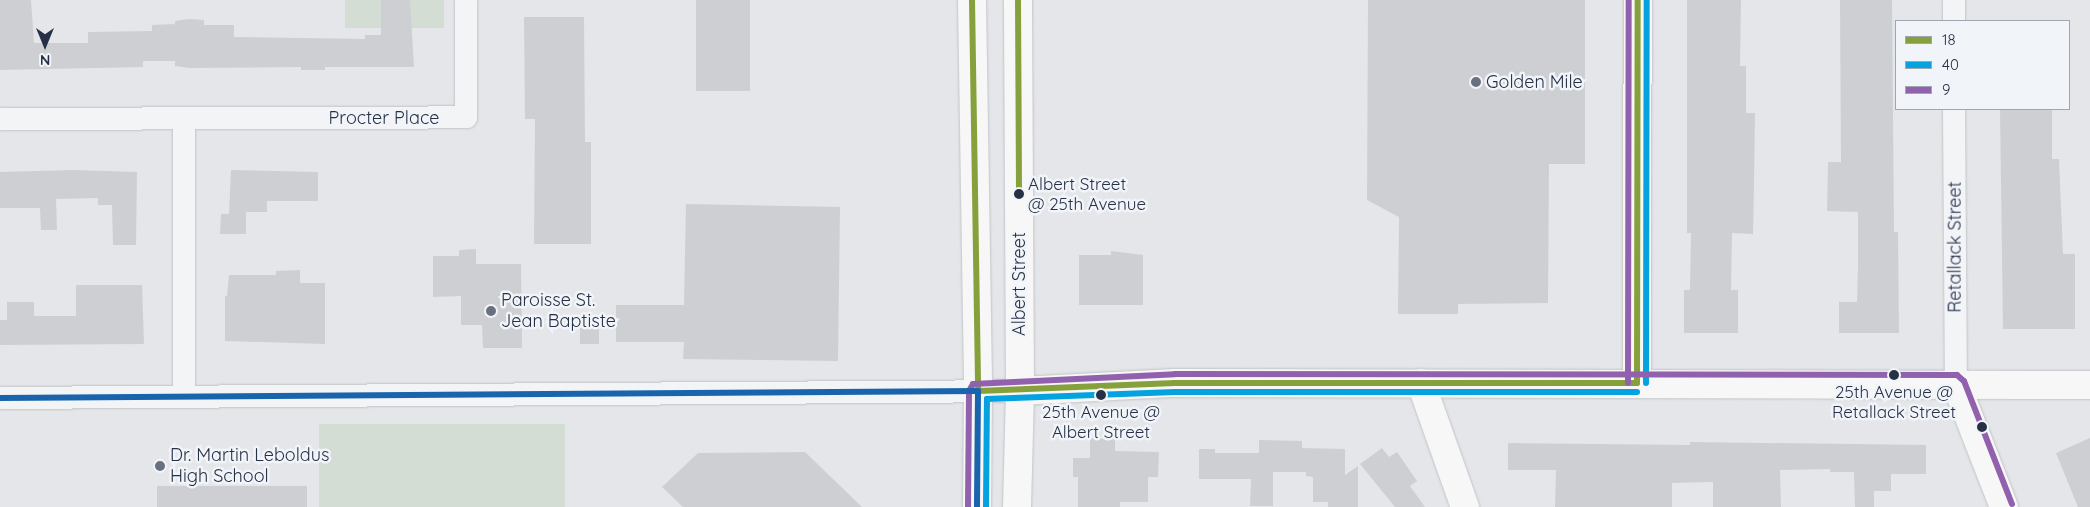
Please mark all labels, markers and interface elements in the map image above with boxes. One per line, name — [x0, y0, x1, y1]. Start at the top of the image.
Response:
north arrow — [20, 20, 70, 70]
legend — [1895, 20, 2070, 110]
text: 18 — [1942, 30, 1956, 49]
text: N — [40, 51, 50, 69]
text: 40 — [1942, 55, 1959, 74]
place label: Golden Mile — [1486, 71, 1583, 93]
marker: Golden Mile — [1470, 76, 1482, 88]
text: 9 — [1942, 80, 1950, 99]
street label: Procter Place — [329, 107, 439, 129]
place label: Albert Street @ 25th Avenue — [1028, 174, 1146, 214]
street label: Retallack Street — [1944, 181, 1966, 313]
marker: Albert Street @ 25th Avenue — [1014, 189, 1024, 199]
street label: Albert Street — [1008, 232, 1030, 336]
place label: Paroisse St. Jean Baptiste — [501, 290, 616, 332]
marker: Paroisse St. Jean Baptiste — [485, 305, 497, 317]
marker: 25th Avenue @ Retallack Street — [1889, 370, 1899, 380]
place label: 25th Avenue @ Retallack Street — [1832, 382, 1956, 422]
marker: 25th Avenue @ Albert Street — [1096, 390, 1106, 400]
place label: 25th Avenue @ Albert Street — [1042, 402, 1160, 442]
unlabelled marker — [1977, 422, 1987, 432]
place label: Dr. Martin Leboldus High School — [170, 445, 330, 488]
marker: Dr. Martin Leboldus High School — [154, 460, 166, 472]

